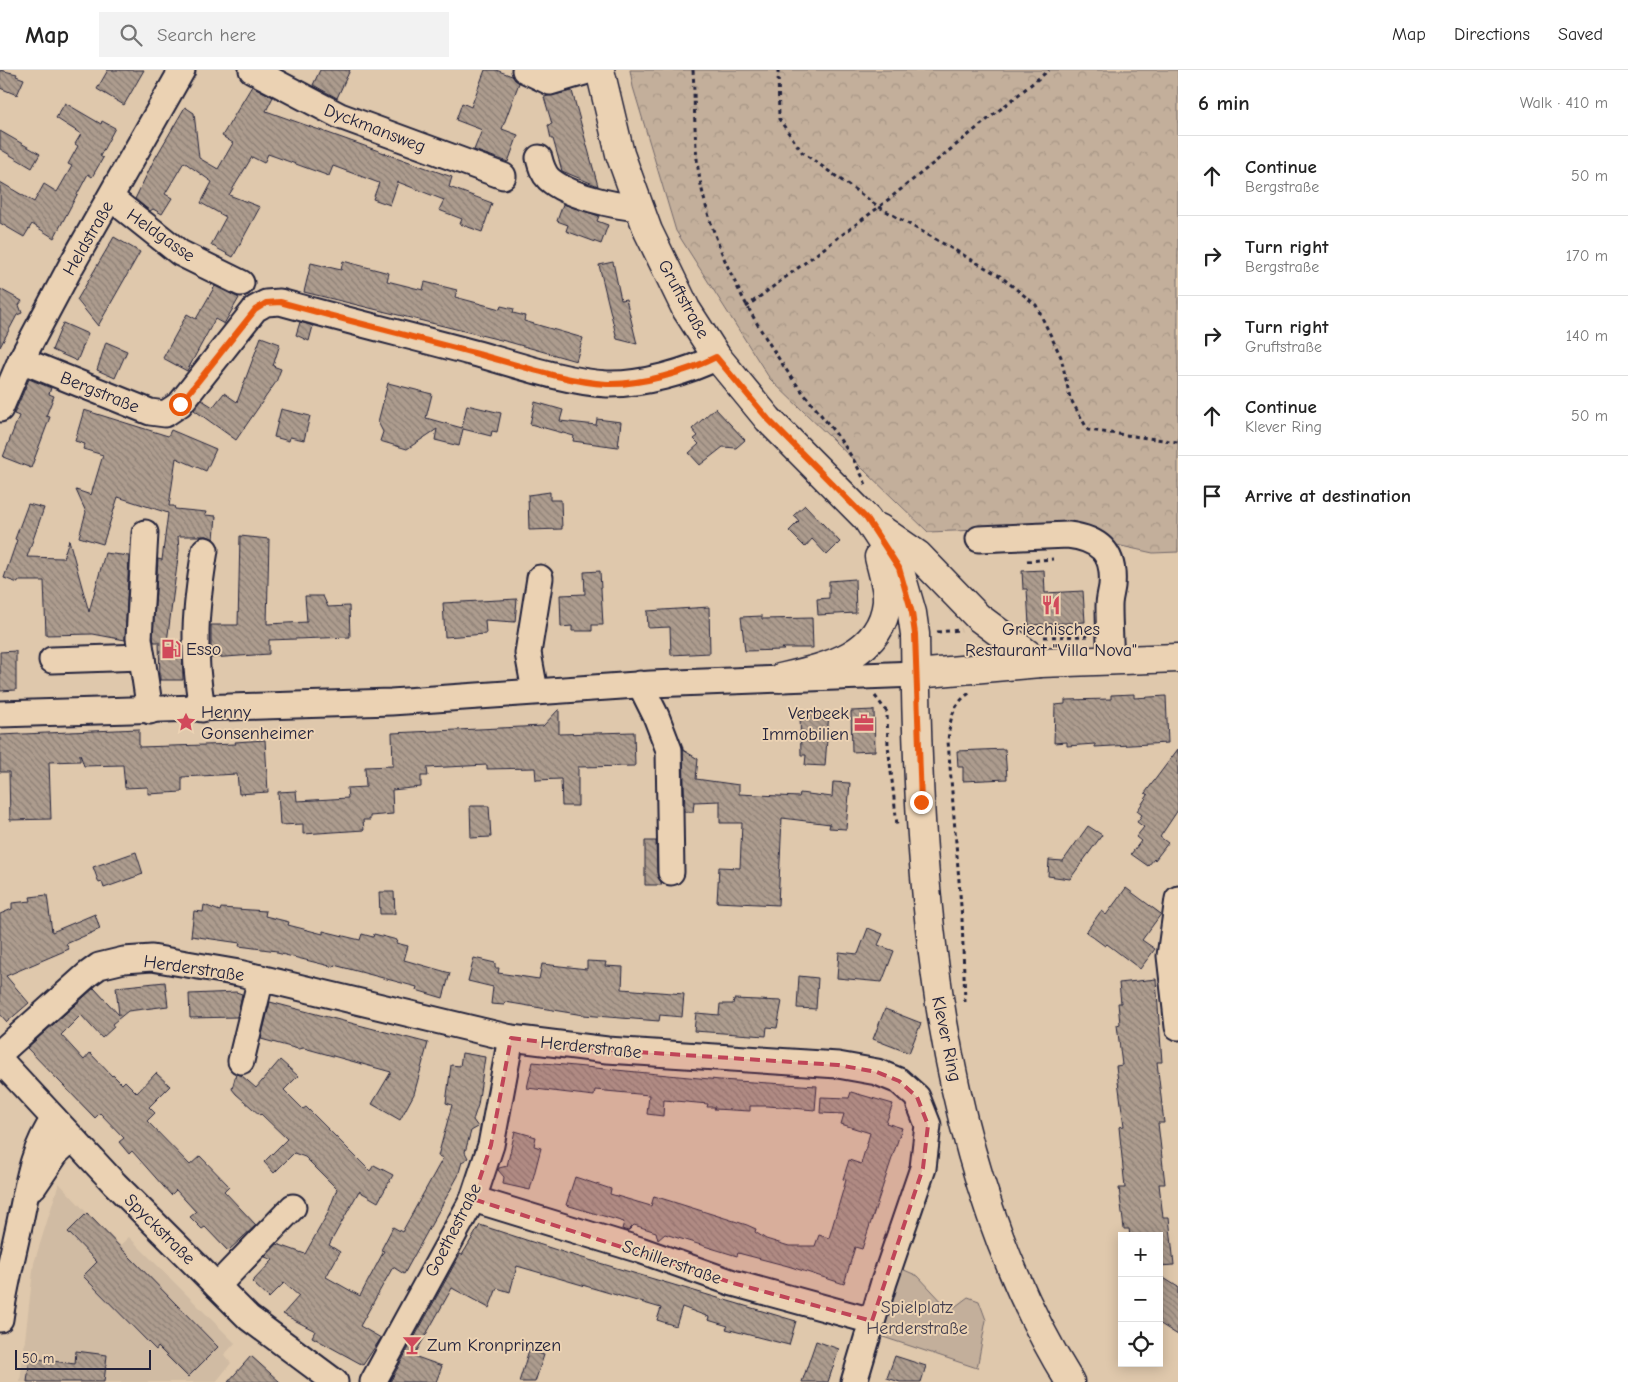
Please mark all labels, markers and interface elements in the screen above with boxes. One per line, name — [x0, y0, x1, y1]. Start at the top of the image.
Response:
search box — [99, 12, 449, 57]
text: Map — [25, 21, 69, 49]
icon: search — [117, 21, 145, 49]
text: Search here — [157, 24, 256, 46]
text: Map — [1392, 24, 1426, 45]
text: Directions — [1454, 24, 1530, 45]
text: Saved — [1558, 24, 1603, 45]
text: 6 min — [1198, 91, 1250, 115]
text: Walk · 410 m — [1520, 94, 1608, 112]
street label: Dyckmansweg — [321, 99, 429, 157]
text: Continue — [1245, 156, 1317, 178]
icon: ahead — [1198, 162, 1226, 190]
text: 50 m — [1571, 167, 1608, 185]
text: Bergstraße — [1245, 178, 1319, 196]
street label: Heldstraße — [59, 197, 118, 279]
street label: Heldgasse — [123, 204, 199, 266]
text: Turn right — [1245, 236, 1329, 258]
icon: right — [1198, 242, 1226, 270]
text: 170 m — [1566, 247, 1608, 265]
street label: Gruftstraße — [653, 256, 714, 342]
text: Bergstraße — [1245, 258, 1319, 276]
text: Turn right — [1245, 316, 1329, 338]
icon: right — [1198, 322, 1226, 350]
text: 140 m — [1566, 327, 1608, 345]
text: Gruftstraße — [1245, 338, 1322, 356]
street label: Bergstraße — [57, 367, 142, 418]
route start — [169, 393, 192, 416]
text: Continue — [1245, 396, 1317, 418]
icon: ahead — [1198, 402, 1226, 430]
text: 50 m — [1571, 407, 1608, 425]
text: Klever Ring — [1245, 418, 1322, 436]
icon: arrive — [1198, 482, 1226, 510]
text: Arrive at destination — [1245, 485, 1411, 507]
restaurant icon: Griechisches Restaurant "Villa Nova" — [1040, 594, 1062, 616]
place label: Griechisches Restaurant "Villa Nova" — [965, 619, 1137, 661]
fuel station icon: Esso — [160, 638, 182, 660]
place label: Esso — [186, 639, 221, 660]
place label: Henny Gonsenheimer — [201, 702, 314, 744]
place label: Verbeek Immobilien — [762, 703, 849, 745]
place icon: Henny Gonsenheimer — [175, 711, 197, 733]
office icon: Verbeek Immobilien — [853, 712, 875, 734]
route end — [910, 791, 933, 814]
street label: Herderstraße — [142, 951, 246, 986]
street label: Klever Ring — [927, 995, 966, 1084]
street label: Herderstraße — [539, 1032, 643, 1063]
street label: Goethestraße — [421, 1180, 486, 1281]
street label: Spyckstraße — [120, 1189, 200, 1269]
map controls — [1118, 1232, 1163, 1367]
button: + — [1118, 1232, 1163, 1277]
street label: Schillerstraße — [619, 1236, 724, 1289]
button: − — [1118, 1277, 1163, 1322]
park label: Spielplatz Herderstraße — [866, 1297, 968, 1339]
button: locate — [1118, 1322, 1163, 1367]
bar icon: Zum Kronprinzen — [401, 1334, 423, 1356]
place label: Zum Kronprinzen — [427, 1335, 561, 1356]
scale bar — [15, 1347, 151, 1370]
text: 50 m — [22, 1350, 54, 1367]

